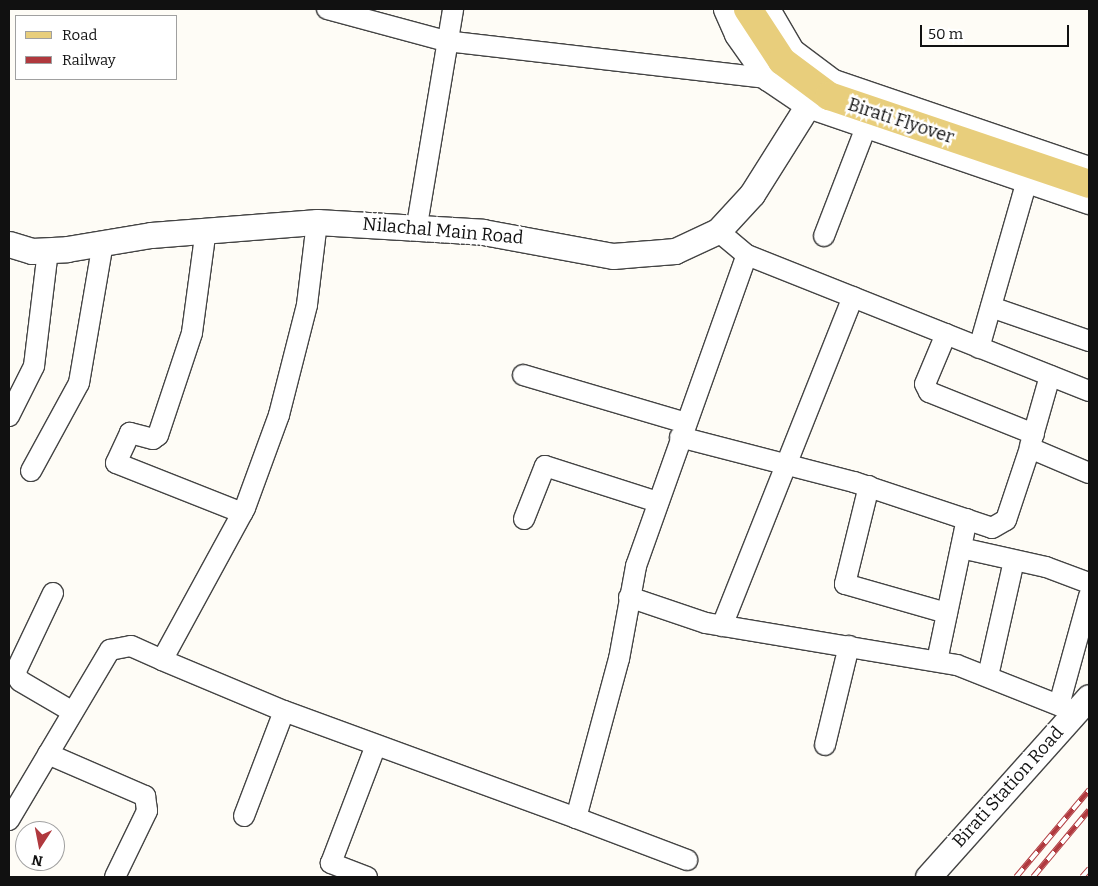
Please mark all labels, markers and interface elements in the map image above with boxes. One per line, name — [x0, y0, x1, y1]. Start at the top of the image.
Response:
legend — [15, 15, 178, 80]
scale bar — [923, 15, 1072, 47]
text: 50 m — [928, 25, 963, 43]
text: Road — [62, 26, 97, 44]
text: Railway — [62, 51, 116, 69]
street label: Birati Flyover — [845, 94, 957, 148]
street label: Nilachal Main Road — [362, 213, 524, 249]
street label: Birati Station Road — [948, 722, 1068, 852]
north arrow — [15, 821, 65, 871]
text: N — [30, 851, 44, 870]

